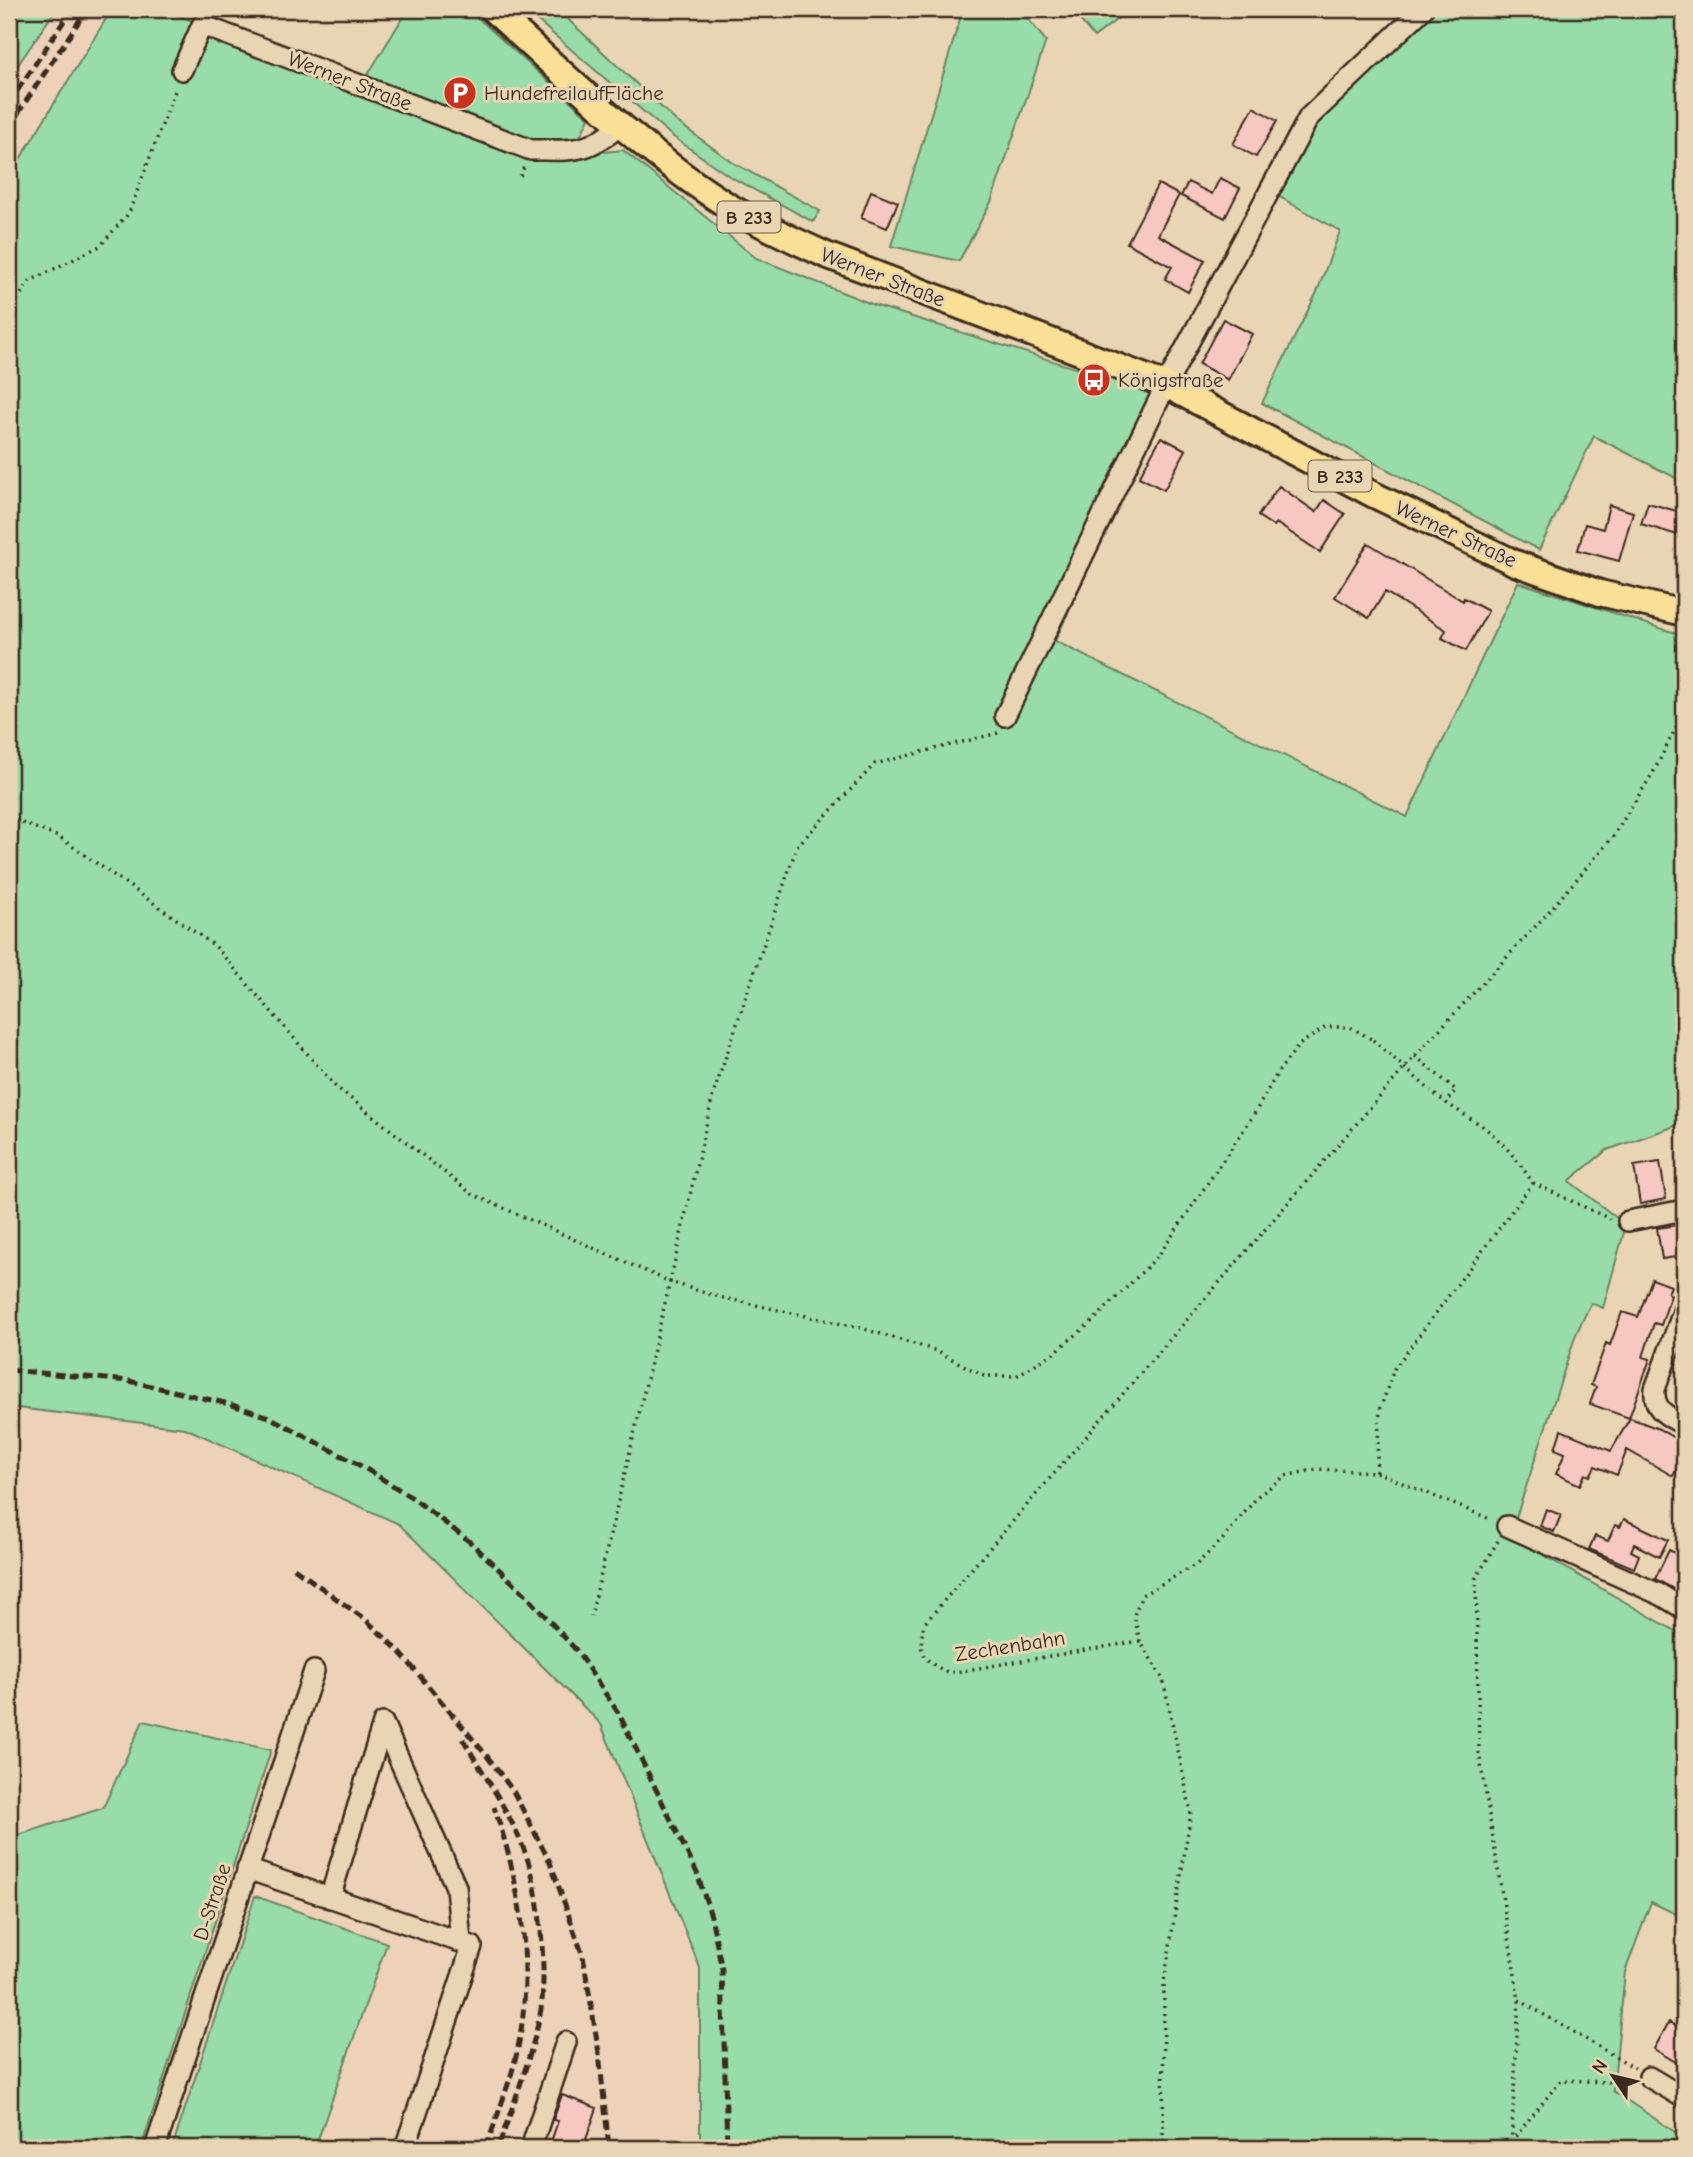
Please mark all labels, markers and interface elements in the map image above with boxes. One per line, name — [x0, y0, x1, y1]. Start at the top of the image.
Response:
street label: Werner Straße — [285, 46, 415, 116]
parking icon: HundefreilaufFläche — [441, 74, 479, 112]
place label: HundefreilaufFläche — [484, 81, 664, 105]
road number: B 233 — [718, 202, 780, 232]
street label: Werner Straße — [818, 242, 948, 312]
bus stop icon: Königstraße — [1075, 361, 1113, 399]
place label: Königstraße — [1118, 368, 1223, 392]
road number: B 233 — [1308, 461, 1372, 491]
street label: Werner Straße — [1392, 495, 1520, 573]
street label: Zechenbahn — [953, 1625, 1067, 1667]
street label: D-Straße — [188, 1860, 236, 1944]
north arrow — [1578, 2042, 1648, 2112]
text: N — [1587, 2055, 1612, 2078]

